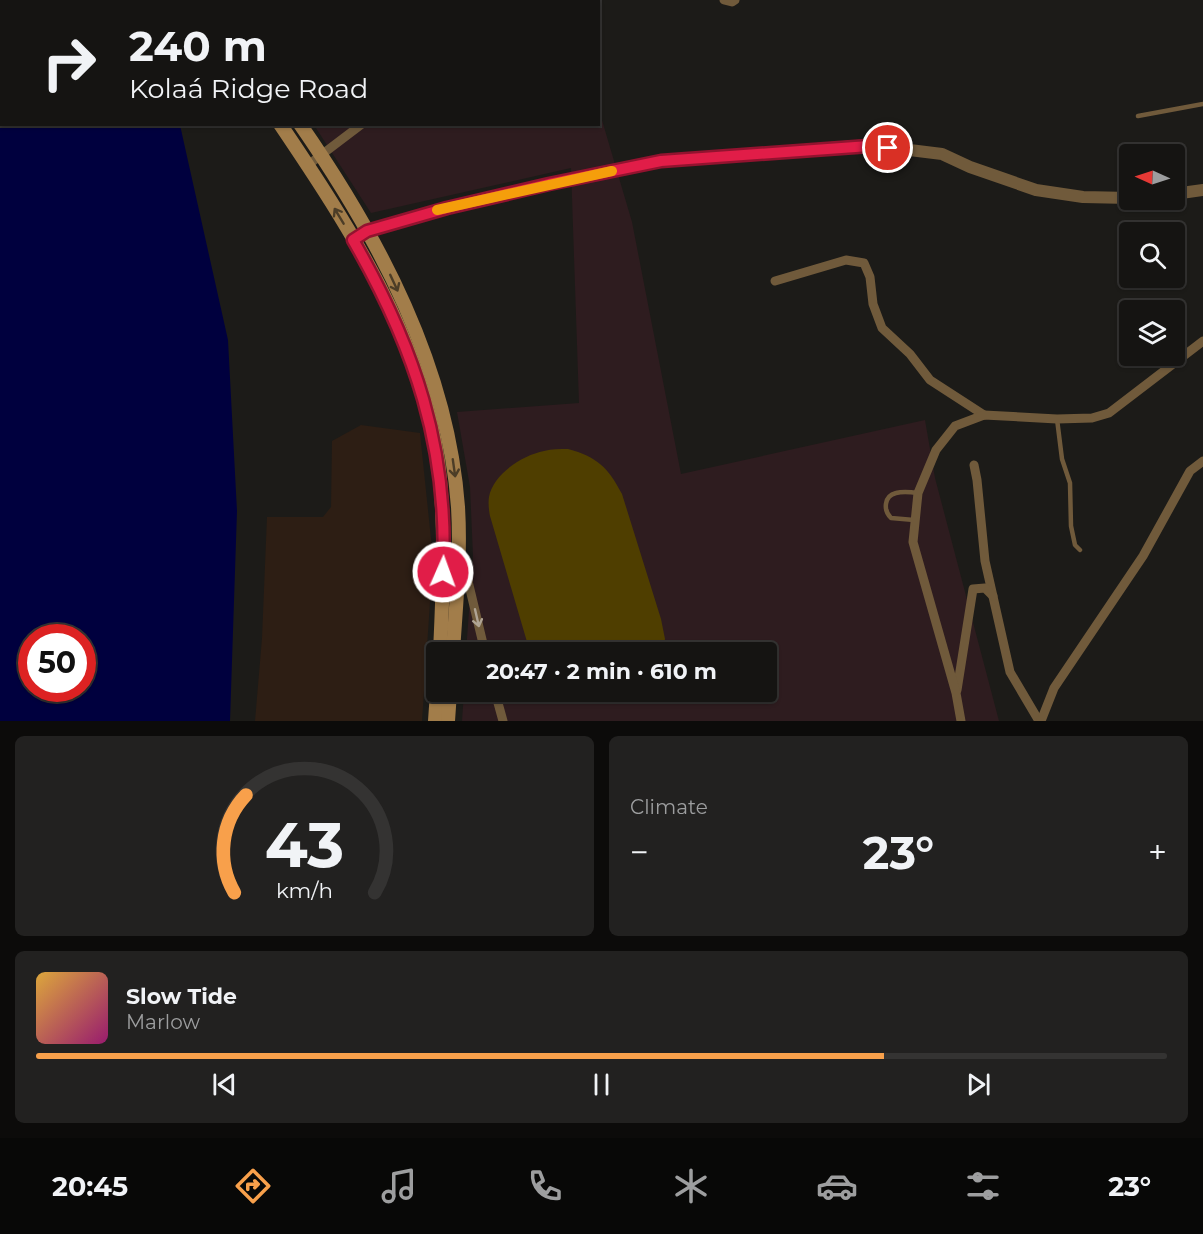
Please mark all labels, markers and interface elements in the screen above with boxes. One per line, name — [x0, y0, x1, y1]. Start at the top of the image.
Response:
text: 240 m — [129, 20, 267, 72]
icon: right — [30, 24, 108, 102]
text: Kolaá Ridge Road — [129, 72, 368, 105]
pin — [862, 122, 913, 173]
icon: arrive — [871, 131, 904, 164]
north arrow — [1119, 144, 1185, 210]
map controls — [1119, 144, 1185, 366]
one-way arrow — [332, 208, 345, 225]
button: search — [1119, 222, 1185, 288]
one-way arrow — [388, 274, 400, 292]
button: layers — [1119, 300, 1185, 366]
one-way arrow — [448, 457, 459, 477]
position arrow — [411, 540, 475, 604]
one-way arrow — [471, 608, 483, 627]
speed limit sign: 50 — [18, 624, 96, 702]
text: 20:47 · 2 min · 610 m — [486, 658, 717, 685]
text: Climate — [630, 795, 708, 819]
text: 43 — [265, 807, 344, 883]
text: 23° — [863, 825, 934, 880]
text: − — [630, 832, 649, 872]
text: + — [1148, 832, 1167, 872]
text: km/h — [276, 877, 333, 903]
text: Slow Tide — [126, 983, 237, 1010]
text: Marlow — [126, 1010, 200, 1034]
icon: previous — [208, 1068, 241, 1101]
icon: pause — [585, 1068, 618, 1101]
icon: next — [962, 1068, 995, 1101]
icon: directions — [232, 1165, 274, 1207]
icon: music — [378, 1165, 420, 1207]
icon: phone — [524, 1165, 566, 1207]
icon: climate — [670, 1165, 712, 1207]
icon: car — [816, 1165, 858, 1207]
icon: filters — [962, 1165, 1004, 1207]
text: 20:45 — [52, 1170, 128, 1203]
text: 23° — [1108, 1170, 1151, 1203]

